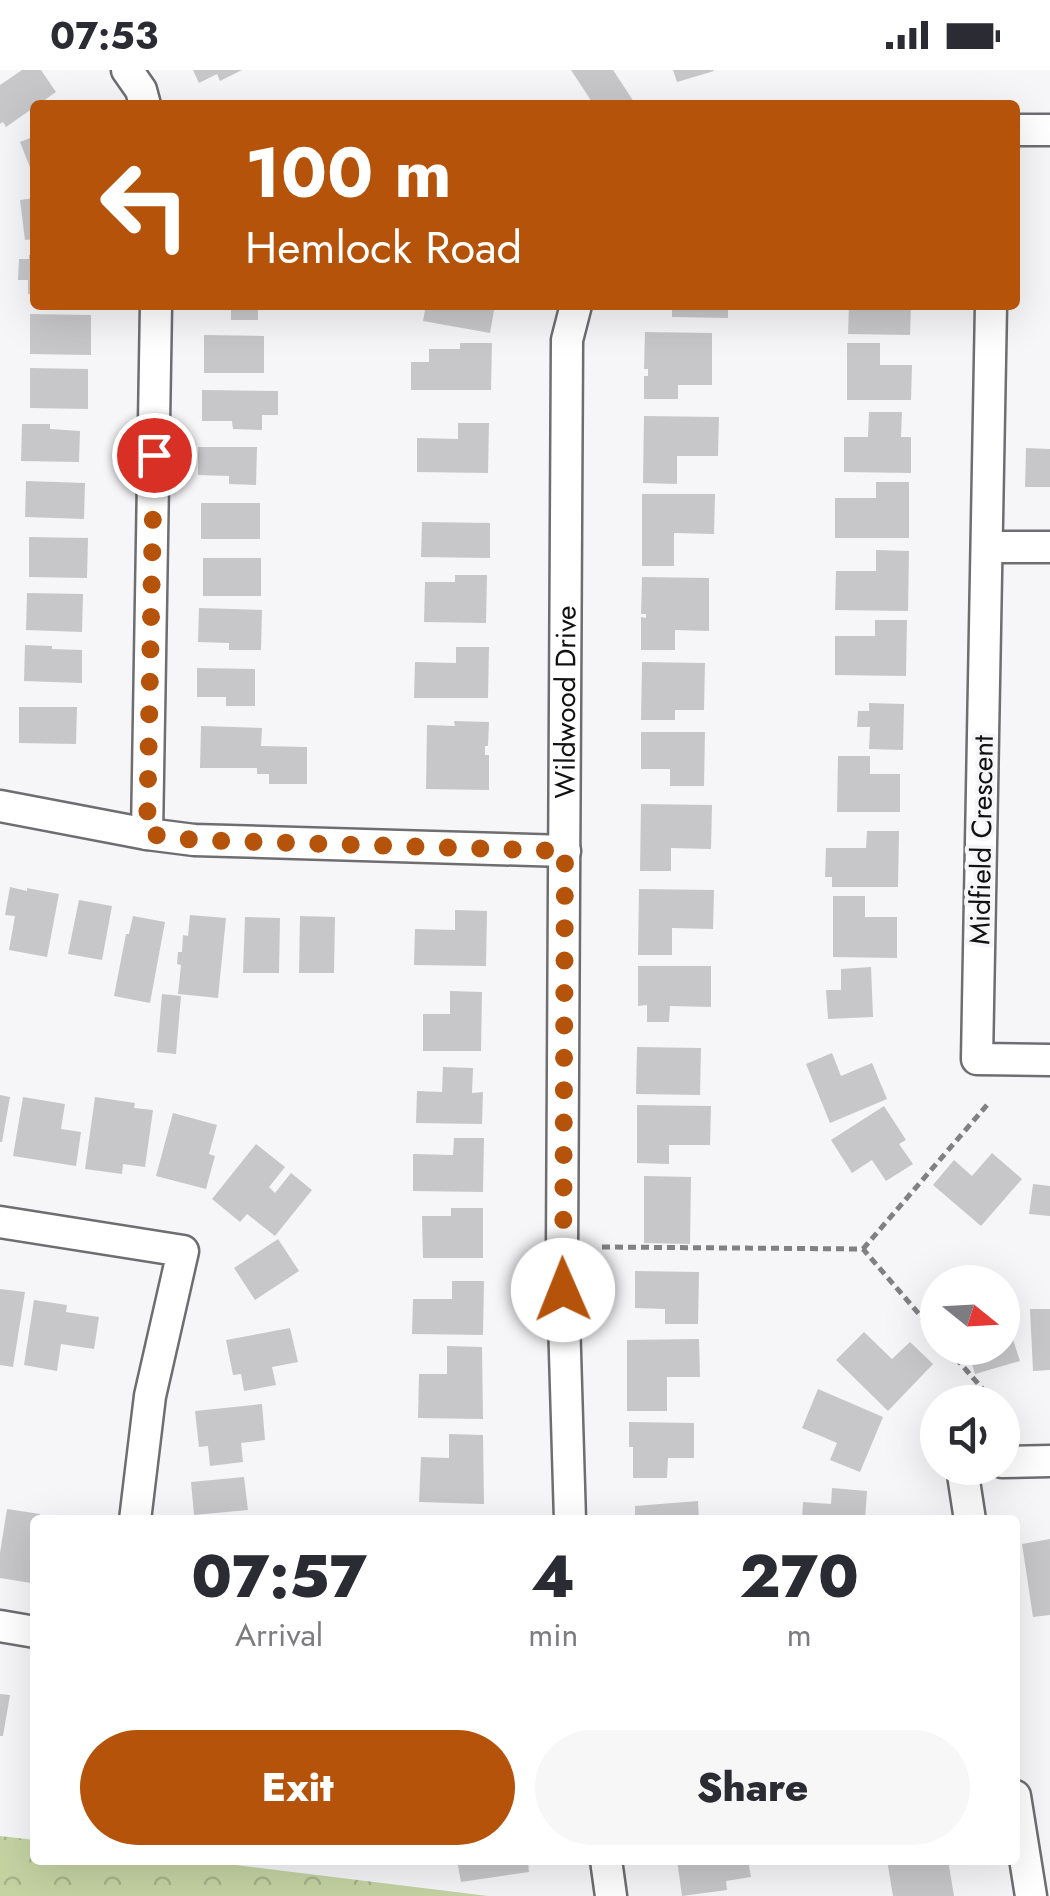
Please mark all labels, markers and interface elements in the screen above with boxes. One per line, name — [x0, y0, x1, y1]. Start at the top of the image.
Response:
text: 07:53 — [50, 8, 158, 63]
text: 100 m — [245, 122, 452, 223]
icon: left — [80, 140, 210, 270]
text: Hemlock Road — [245, 215, 522, 280]
pin — [112, 413, 197, 498]
icon: arrive — [127, 428, 182, 483]
street label: Wildwood Drive — [544, 605, 587, 799]
street label: Midfield Crescent — [959, 735, 1004, 945]
position arrow — [511, 1238, 615, 1342]
north arrow — [920, 1265, 1020, 1365]
map controls — [920, 1265, 1020, 1485]
button: sound — [920, 1385, 1020, 1485]
text: 07:57 — [191, 1533, 367, 1620]
text: 4 — [531, 1533, 575, 1620]
text: 270 — [739, 1533, 859, 1620]
text: Arrival — [235, 1612, 323, 1658]
text: min — [528, 1612, 578, 1658]
text: m — [787, 1612, 812, 1658]
button: Exit — [80, 1730, 515, 1845]
button: Share — [535, 1730, 970, 1845]

